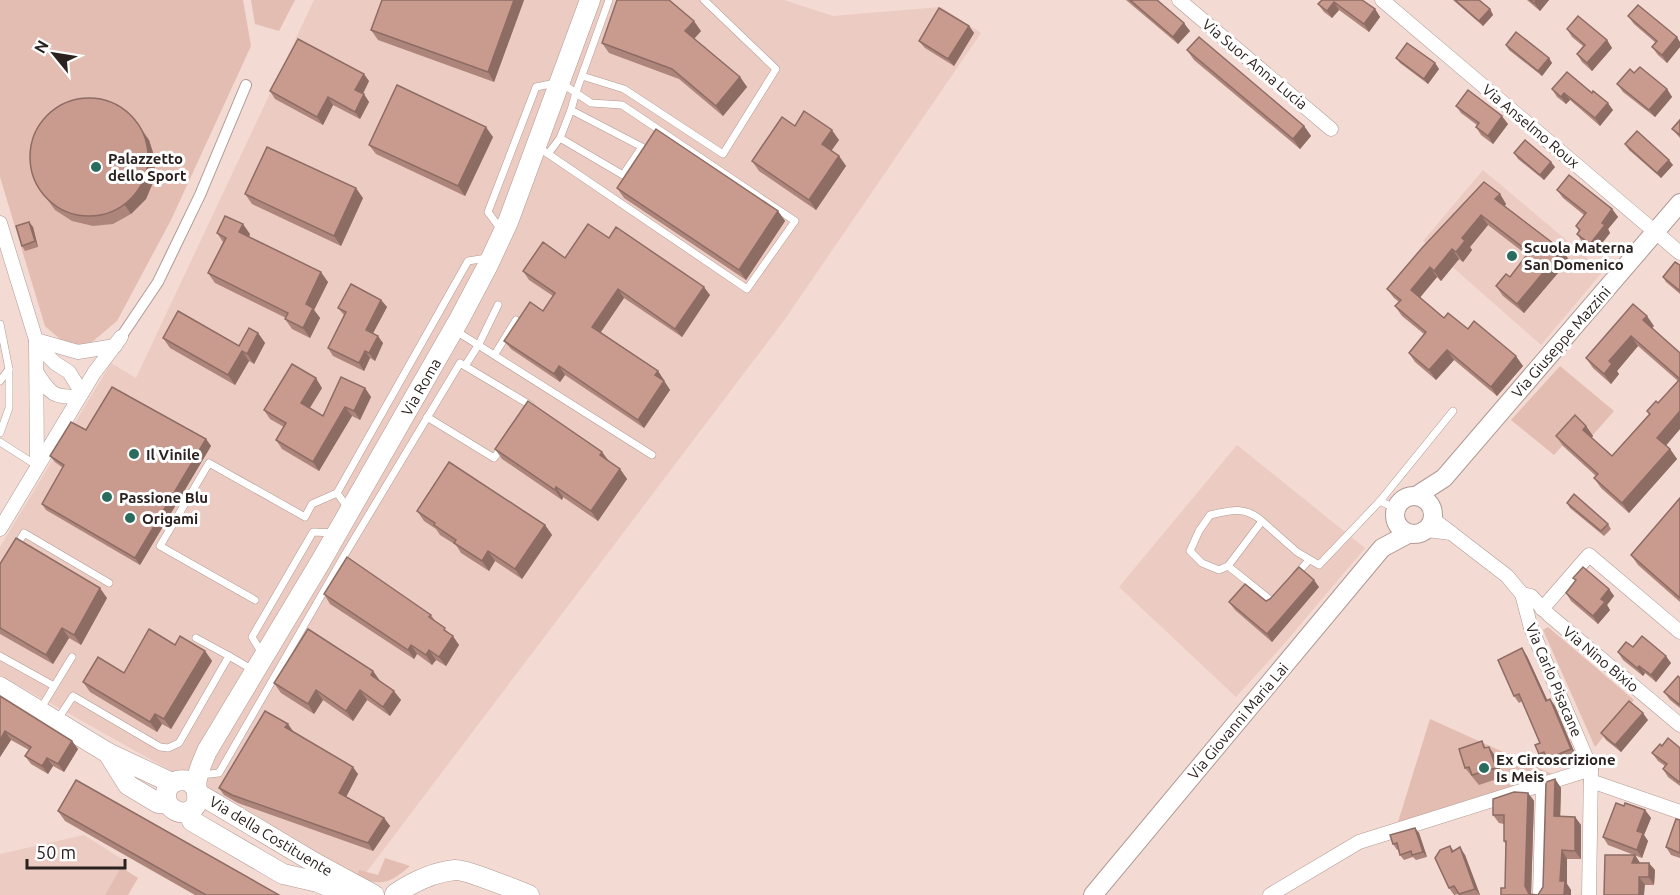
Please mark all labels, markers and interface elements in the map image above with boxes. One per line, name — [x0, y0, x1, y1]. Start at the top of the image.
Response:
street label: Via Suor Anna Lucia — [1199, 15, 1311, 113]
north arrow — [24, 24, 84, 84]
text: N — [30, 37, 52, 56]
street label: Via Anselmo Roux — [1479, 81, 1583, 172]
place label: Palazzetto dello Sport — [108, 150, 187, 184]
marker: Palazzetto dello Sport — [89, 160, 103, 174]
place label: Scuola Materna San Domenico — [1524, 239, 1634, 273]
marker: Scuola Materna San Domenico — [1505, 249, 1519, 263]
street label: Via Giuseppe Mazzini — [1508, 283, 1614, 401]
street label: Via Roma — [398, 355, 444, 419]
place label: Il Vinile — [146, 446, 200, 463]
marker: Il Vinile — [127, 447, 141, 461]
place label: Passione Blu — [119, 489, 208, 506]
marker: Passione Blu — [100, 490, 114, 504]
place label: Origami — [142, 510, 198, 527]
marker: Origami — [123, 511, 137, 525]
street label: Via Carlo Pisacane — [1522, 621, 1586, 739]
street label: Via Nino Bixio — [1560, 623, 1642, 695]
street label: Via Giovanni Maria Lai — [1184, 659, 1292, 783]
place label: Ex Circoscrizione Is Meis — [1496, 751, 1616, 785]
marker: Ex Circoscrizione Is Meis — [1477, 761, 1491, 775]
street label: Via della Costituente — [206, 793, 336, 879]
scale bar — [27, 832, 124, 870]
text: 50 m — [36, 842, 76, 862]

